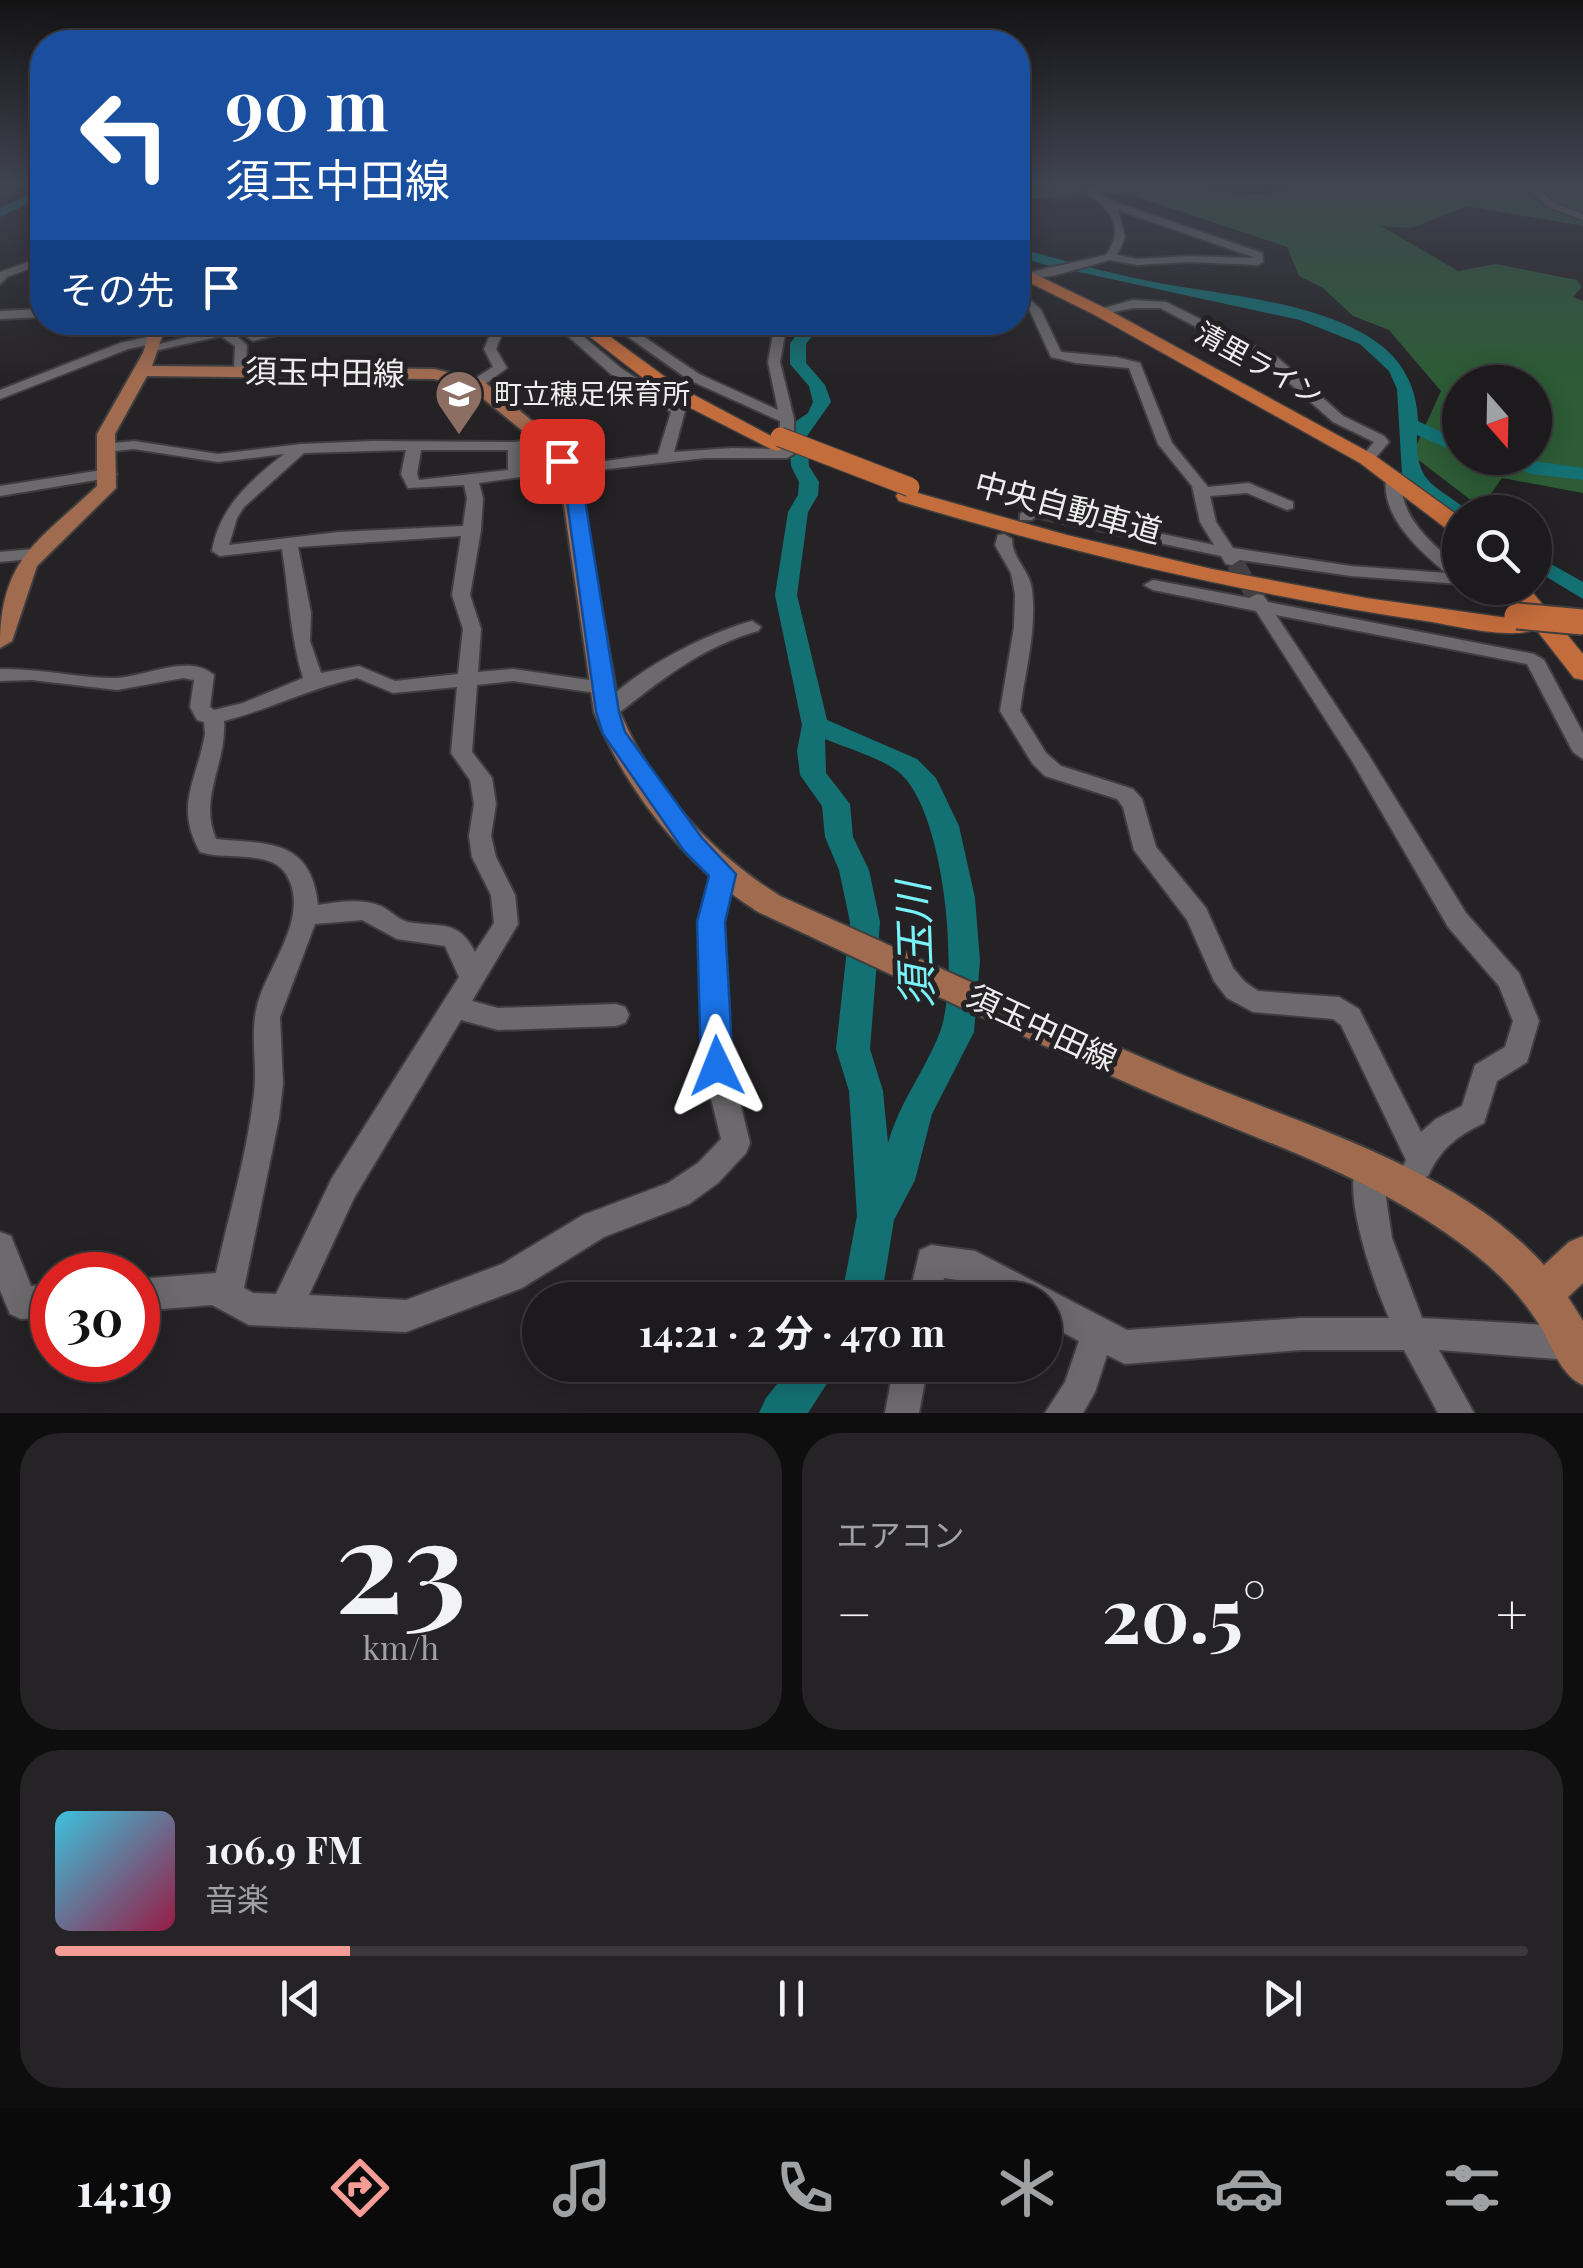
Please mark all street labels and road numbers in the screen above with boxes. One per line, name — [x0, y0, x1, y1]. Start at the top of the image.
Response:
street label: 清里ライン — [1190, 313, 1330, 413]
street label: 須玉中田線 — [245, 348, 405, 393]
street label: 中央自動車道 — [970, 460, 1167, 551]
street label: 須玉中田線 — [961, 972, 1125, 1079]

